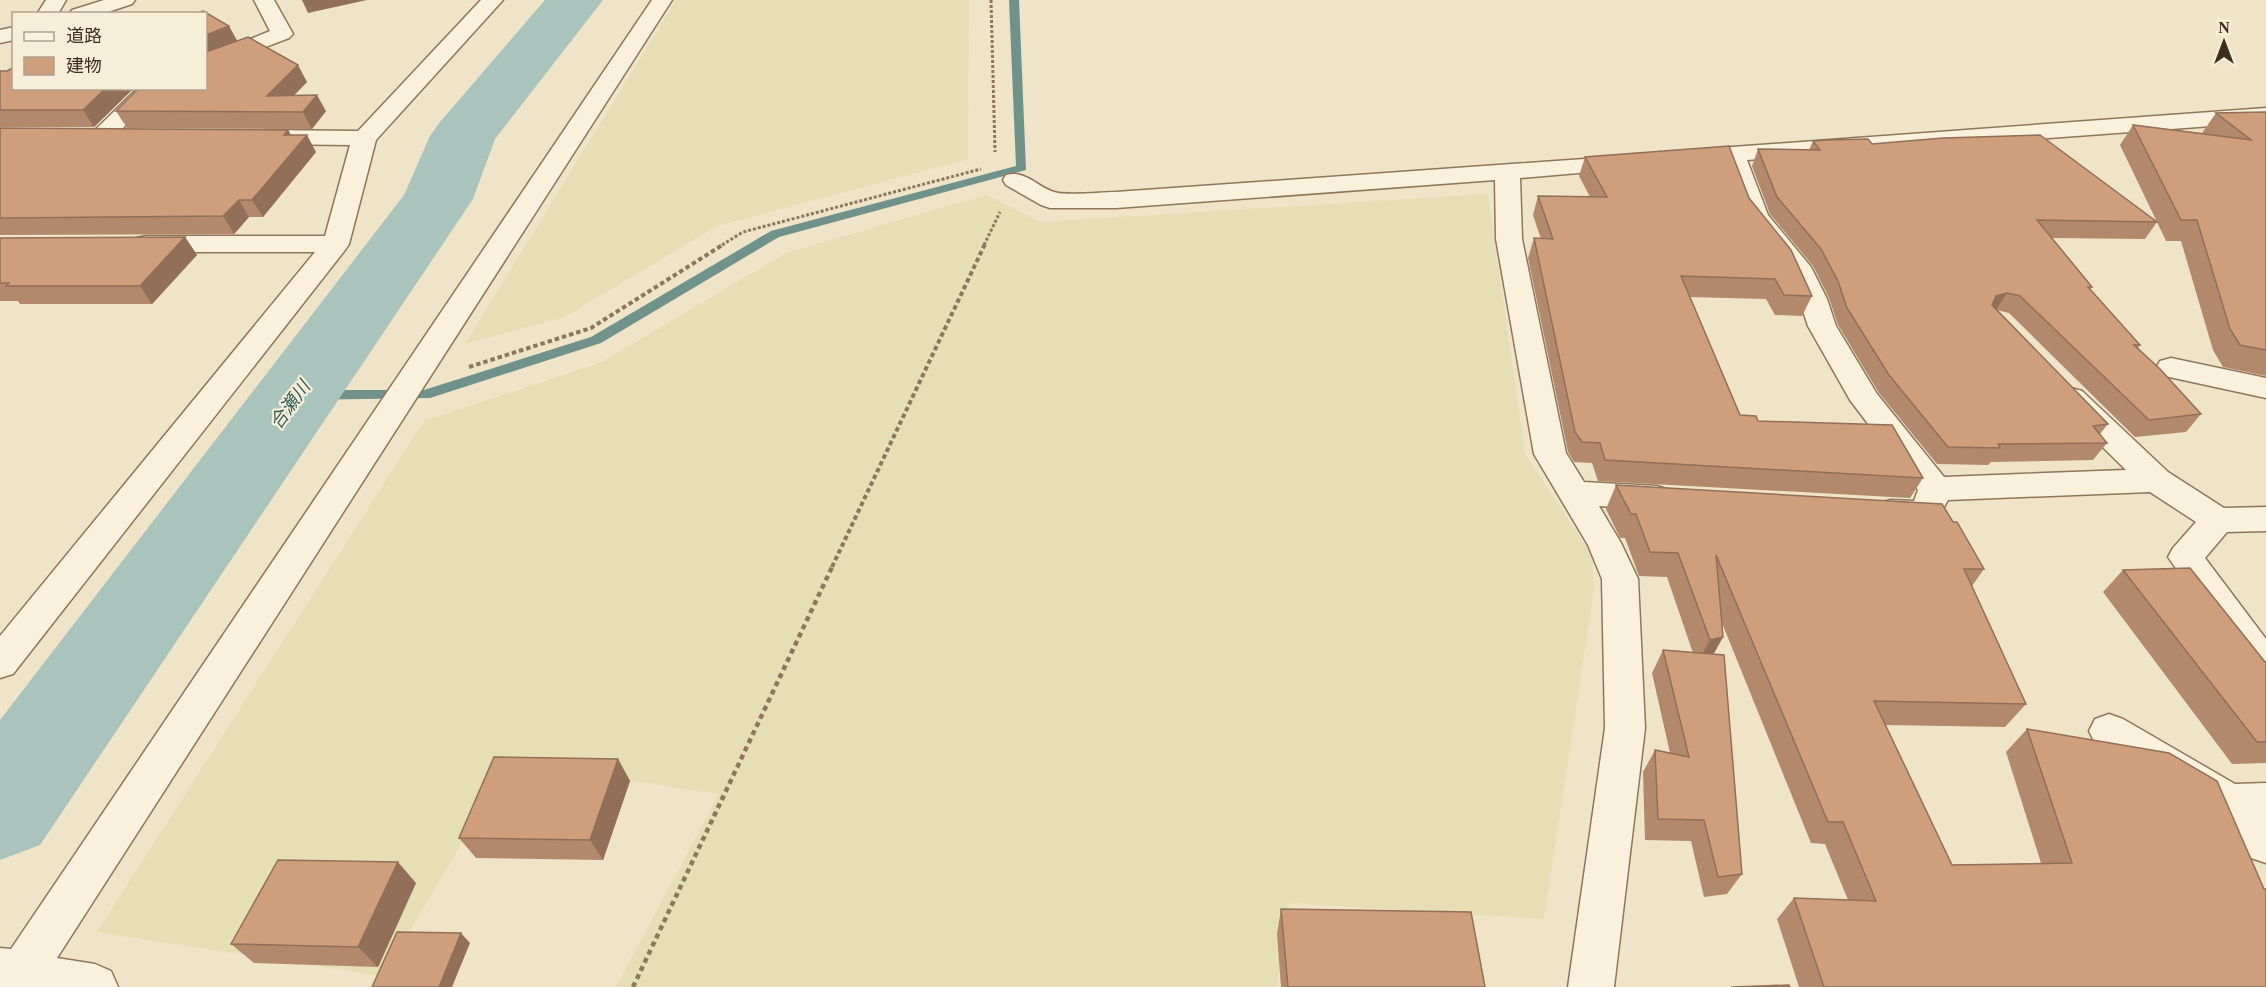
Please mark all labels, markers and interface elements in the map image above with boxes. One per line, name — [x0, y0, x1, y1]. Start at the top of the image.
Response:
legend — [12, 12, 207, 90]
north arrow — [2194, 12, 2254, 72]
text: N — [2218, 19, 2230, 36]
text: 道路 — [66, 26, 102, 46]
text: 建物 — [66, 56, 102, 76]
water label: 合瀬川 — [266, 376, 315, 433]

